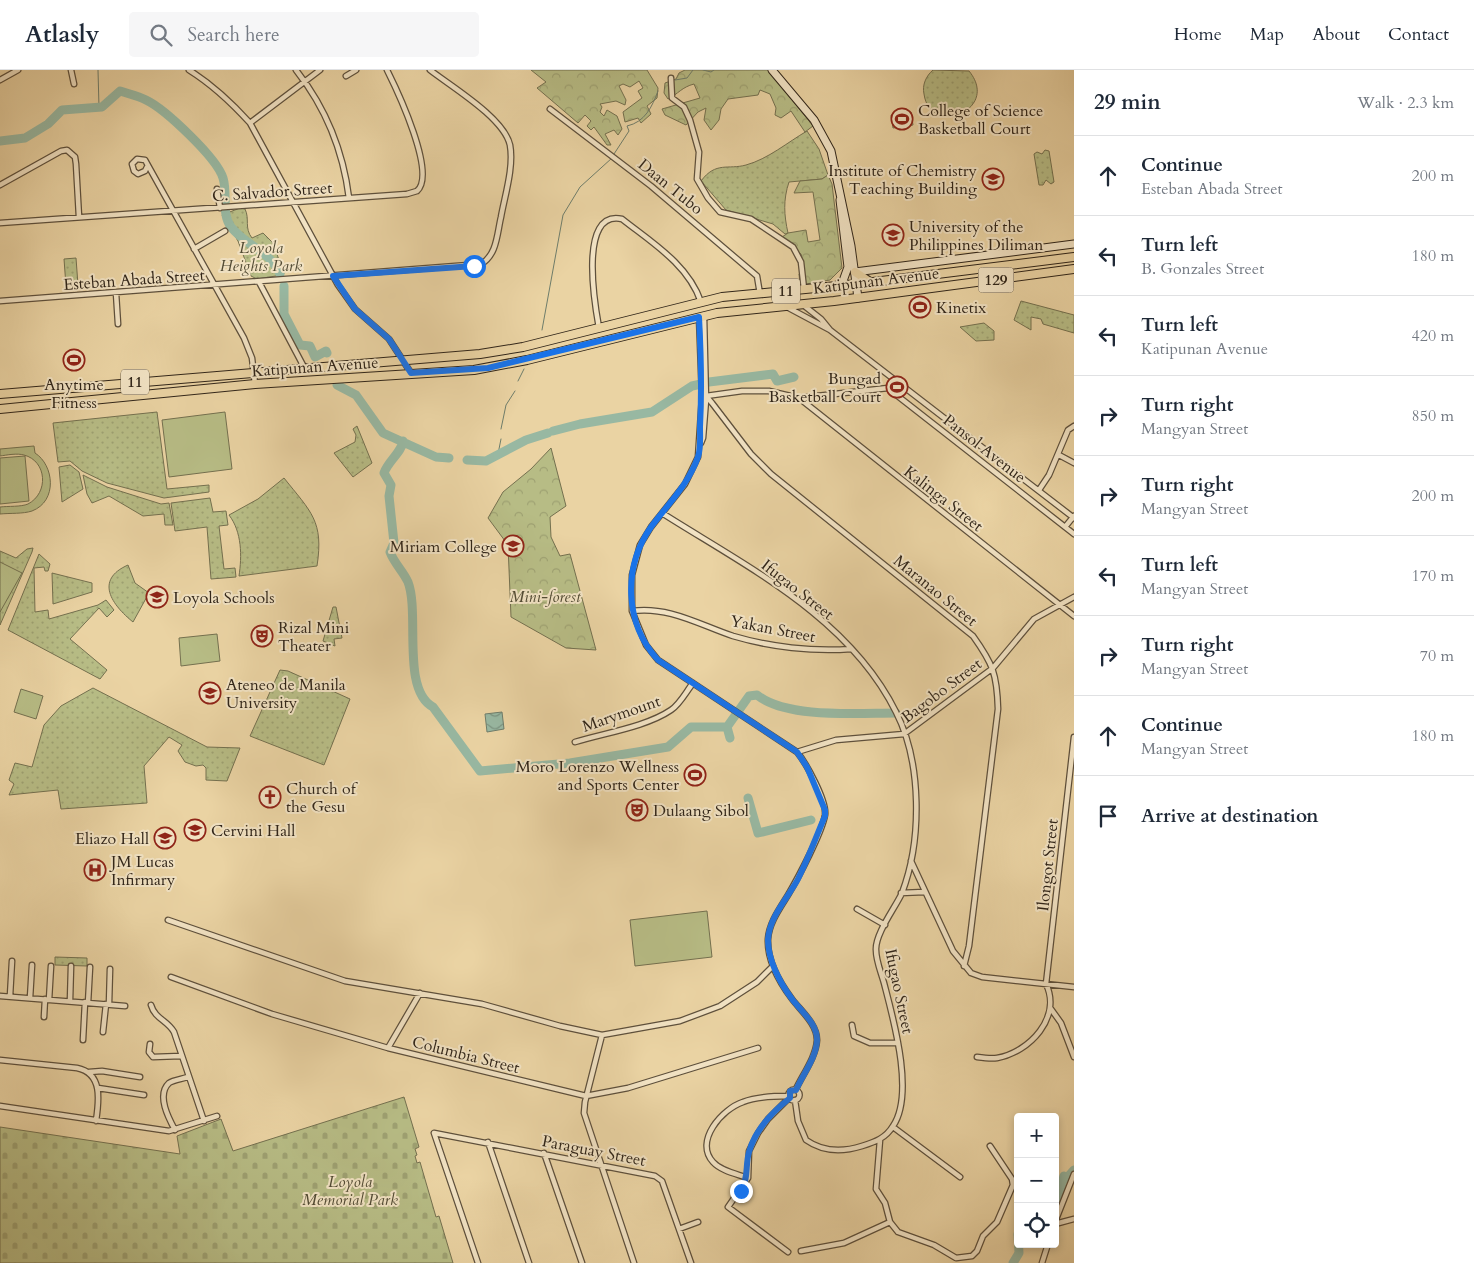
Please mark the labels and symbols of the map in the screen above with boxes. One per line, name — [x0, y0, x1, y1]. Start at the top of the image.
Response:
place label: College of Science Basketball Court — [918, 100, 1043, 140]
sports icon: College of Science Basketball Court — [890, 107, 914, 131]
street label: Daan Tubo — [633, 154, 708, 220]
place label: Institute of Chemistry Teaching Building — [828, 160, 978, 200]
school or university icon: Institute of Chemistry Teaching Building — [981, 167, 1005, 191]
street label: C. Salvador Street — [211, 177, 333, 207]
place label: University of the Philippines Diliman — [909, 216, 1043, 256]
school or university icon: University of the Philippines Diliman — [881, 223, 905, 247]
park label: Loyola Heights Park — [220, 237, 302, 277]
route start — [463, 255, 486, 278]
street label: Katipunan Avenue — [812, 262, 940, 300]
street label: Esteban Abada Street — [63, 264, 205, 296]
road number: 129 — [978, 268, 1014, 292]
road number: 11 — [772, 278, 800, 304]
sports icon: Kinetix — [908, 295, 932, 319]
place label: Kinetix — [936, 297, 986, 319]
sports icon: Anytime Fitness — [62, 348, 86, 372]
street label: Katipunan Avenue — [251, 352, 379, 382]
place label: Bungad Basketball Court — [768, 368, 881, 408]
road number: 11 — [121, 370, 149, 394]
place label: Anytime Fitness — [44, 374, 104, 414]
sports icon: Bungad Basketball Court — [885, 375, 909, 399]
street label: Pansol Avenue — [938, 409, 1030, 488]
street label: Kalinga Street — [899, 461, 988, 537]
school or university icon: Miriam College — [501, 534, 525, 558]
place label: Miriam College — [390, 536, 497, 558]
street label: Maranao Street — [889, 550, 982, 631]
street label: Ifugao Street — [757, 555, 838, 625]
school or university icon: Loyola Schools — [145, 585, 169, 609]
park label: Mini-forest — [510, 586, 581, 608]
place label: Loyola Schools — [173, 587, 275, 609]
street label: Yakan Street — [728, 610, 817, 648]
place label: Rizal Mini Theater — [278, 617, 350, 657]
theatre icon: Rizal Mini Theater — [250, 624, 274, 648]
street label: Bagobo Street — [897, 653, 986, 728]
place label: Ateneo de Manila University — [226, 674, 346, 714]
school or university icon: Ateneo de Manila University — [198, 681, 222, 705]
street label: Marymount — [579, 690, 663, 738]
place label: Moro Lorenzo Wellness and Sports Center — [516, 756, 679, 796]
sports icon: Moro Lorenzo Wellness and Sports Center — [683, 763, 707, 787]
place label: Church of the Gesu — [286, 778, 359, 818]
church icon: Church of the Gesu — [258, 785, 282, 809]
theatre icon: Dulaang Sibol — [625, 798, 649, 822]
place label: Dulaang Sibol — [653, 800, 749, 822]
school or university icon: Cervini Hall — [183, 818, 207, 842]
street label: Ilongot Street — [1032, 818, 1064, 912]
place label: Cervini Hall — [211, 820, 295, 842]
school or university icon: Eliazo Hall — [153, 826, 177, 850]
place label: Eliazo Hall — [75, 828, 149, 850]
place label: JM Lucas Infirmary — [109, 851, 176, 891]
hospital icon: JM Lucas Infirmary — [83, 858, 107, 882]
street label: Ifugao Street — [879, 947, 919, 1036]
street label: Columbia Street — [410, 1031, 522, 1079]
street label: Paraguay Street — [540, 1130, 647, 1172]
park label: Loyola Memorial Park — [302, 1171, 398, 1211]
route end — [730, 1180, 753, 1203]

